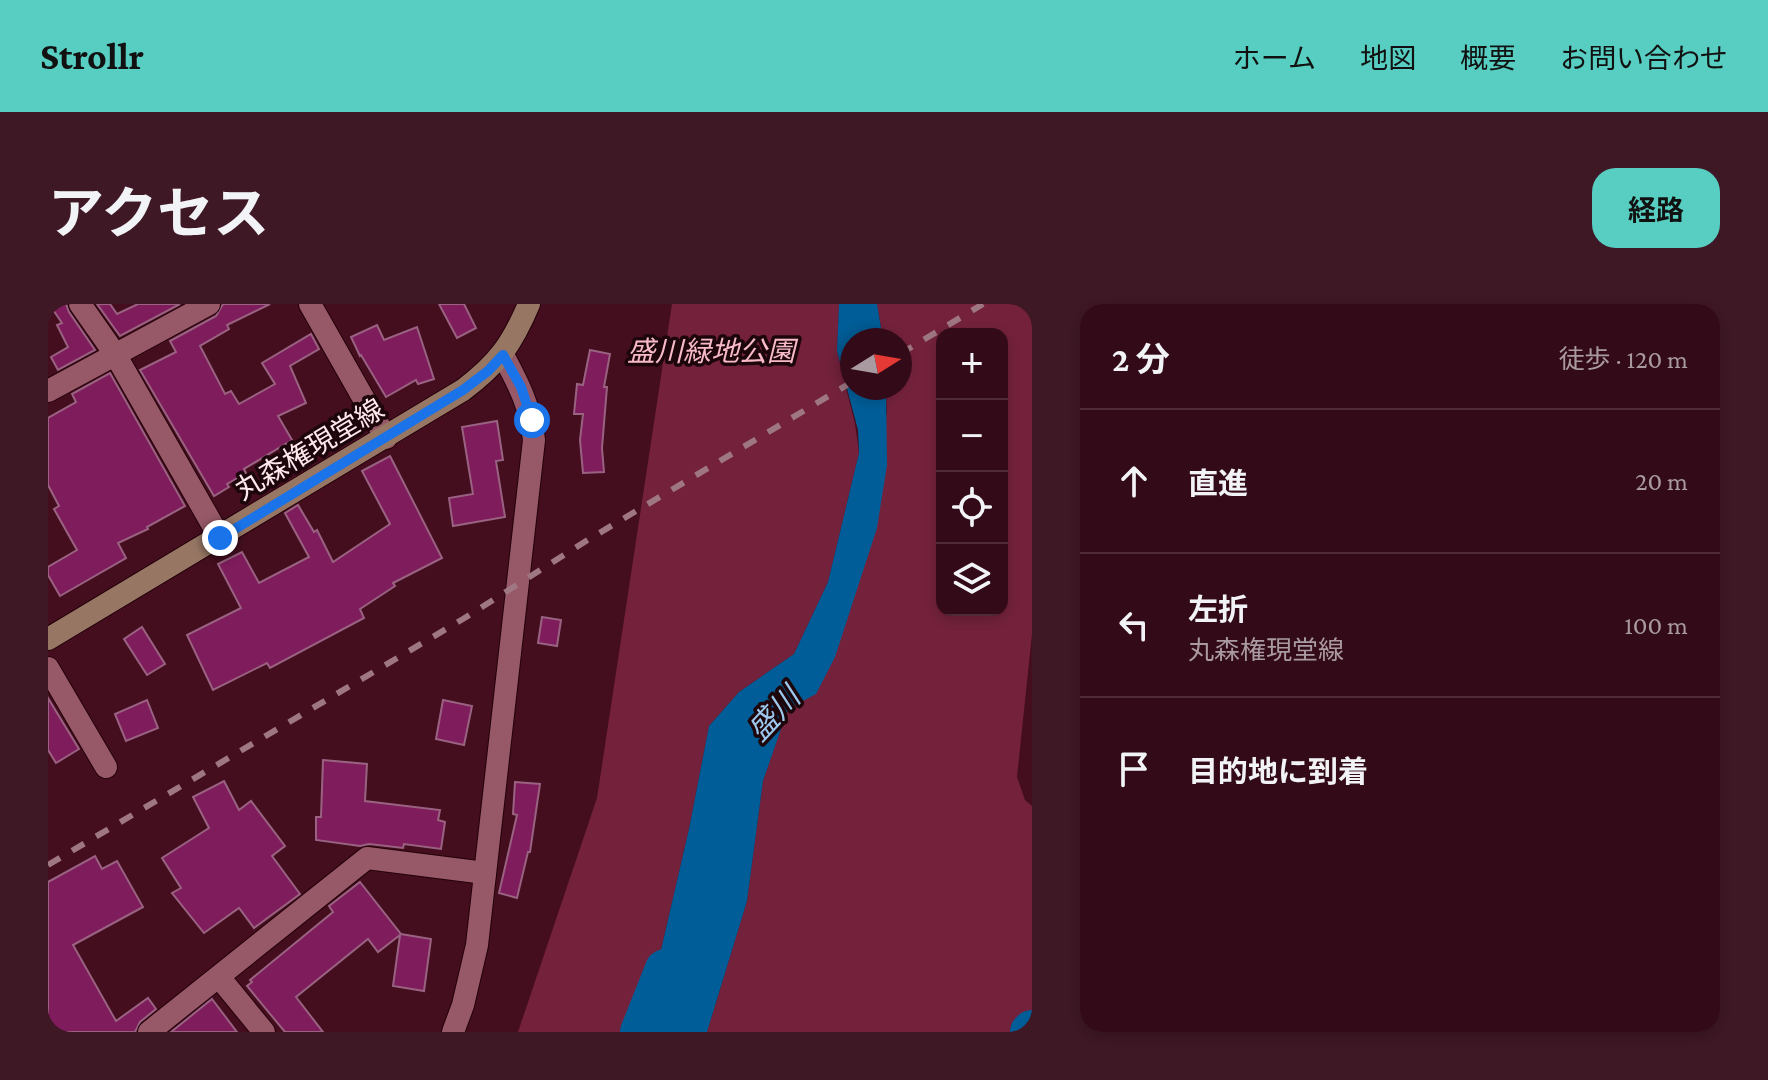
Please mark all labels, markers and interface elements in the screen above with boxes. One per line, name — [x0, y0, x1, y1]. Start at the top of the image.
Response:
text: Strollr — [40, 35, 144, 77]
text: ホーム — [1233, 43, 1316, 74]
text: 地図 — [1360, 43, 1416, 74]
text: 概要 — [1460, 43, 1516, 74]
text: お問い合わせ — [1560, 43, 1728, 74]
button: 経路 — [1592, 168, 1720, 248]
text: アクセス — [48, 183, 269, 245]
north arrow — [840, 328, 912, 400]
map controls — [936, 328, 1008, 616]
button: + — [936, 328, 1008, 400]
park label: 盛川緑地公園 — [627, 336, 799, 367]
text: 2 分 — [1112, 341, 1170, 378]
text: 徒歩 · 120 m — [1559, 345, 1688, 374]
street label: 丸森権現堂線 — [229, 393, 389, 506]
button: − — [936, 400, 1008, 472]
route start — [514, 402, 550, 438]
icon: ahead — [1112, 459, 1156, 503]
text: 直進 — [1188, 467, 1248, 500]
text: 20 m — [1635, 467, 1688, 496]
button: locate — [936, 472, 1008, 544]
route end — [202, 520, 238, 556]
button: layers — [936, 544, 1008, 616]
text: 左折 — [1188, 593, 1248, 626]
icon: left — [1112, 603, 1156, 647]
text: 100 m — [1624, 611, 1688, 640]
text: 丸森権現堂線 — [1188, 636, 1344, 665]
water label: 盛川 — [741, 678, 808, 747]
icon: arrive — [1112, 747, 1156, 791]
text: 目的地に到着 — [1188, 755, 1368, 788]

